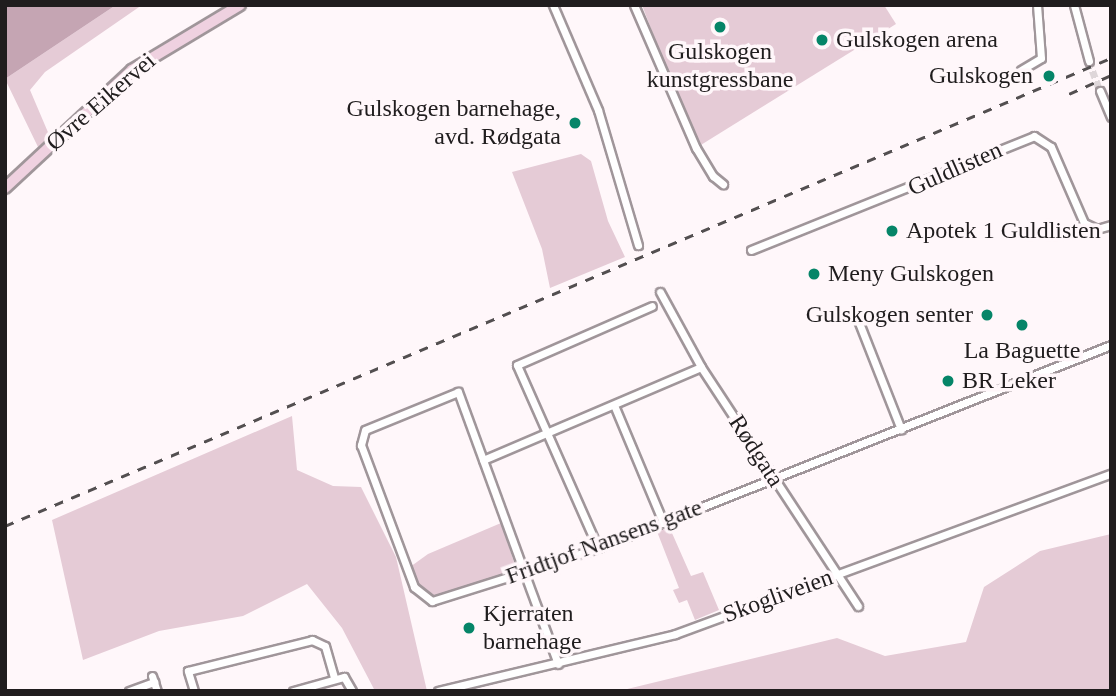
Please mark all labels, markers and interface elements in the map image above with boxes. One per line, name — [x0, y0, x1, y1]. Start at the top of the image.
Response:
marker: Gulskogen kunstgressbane — [712, 19, 728, 35]
place label: Gulskogen arena — [836, 26, 998, 54]
marker: Gulskogen arena — [814, 32, 830, 48]
place label: Gulskogen kunstgressbane — [647, 38, 793, 94]
street label: Øvre Eikervei — [41, 47, 161, 157]
place label: Gulskogen — [929, 62, 1033, 90]
marker: Gulskogen — [1039, 66, 1059, 86]
place label: Gulskogen barnehage, avd. Rødgata — [346, 95, 561, 151]
marker: Gulskogen barnehage, avd. Rødgata — [567, 115, 583, 131]
street label: Guldlisten — [903, 136, 1007, 202]
place label: Apotek 1 Guldlisten — [906, 217, 1101, 245]
marker: Apotek 1 Guldlisten — [884, 223, 900, 239]
place label: Meny Gulskogen — [828, 260, 994, 288]
marker: Meny Gulskogen — [806, 266, 822, 282]
place label: Gulskogen senter — [806, 301, 973, 329]
marker: Gulskogen senter — [979, 307, 995, 323]
marker: La Baguette — [1014, 317, 1030, 333]
place label: La Baguette — [964, 337, 1080, 365]
place label: BR Leker — [962, 367, 1056, 395]
marker: BR Leker — [940, 373, 956, 389]
street label: Rødgata — [722, 410, 790, 492]
street label: Fridtjof Nansens gate — [502, 493, 706, 591]
street label: Skogliveien — [719, 563, 837, 629]
place label: Kjerraten barnehage — [483, 600, 582, 656]
marker: Kjerraten barnehage — [461, 620, 477, 636]

